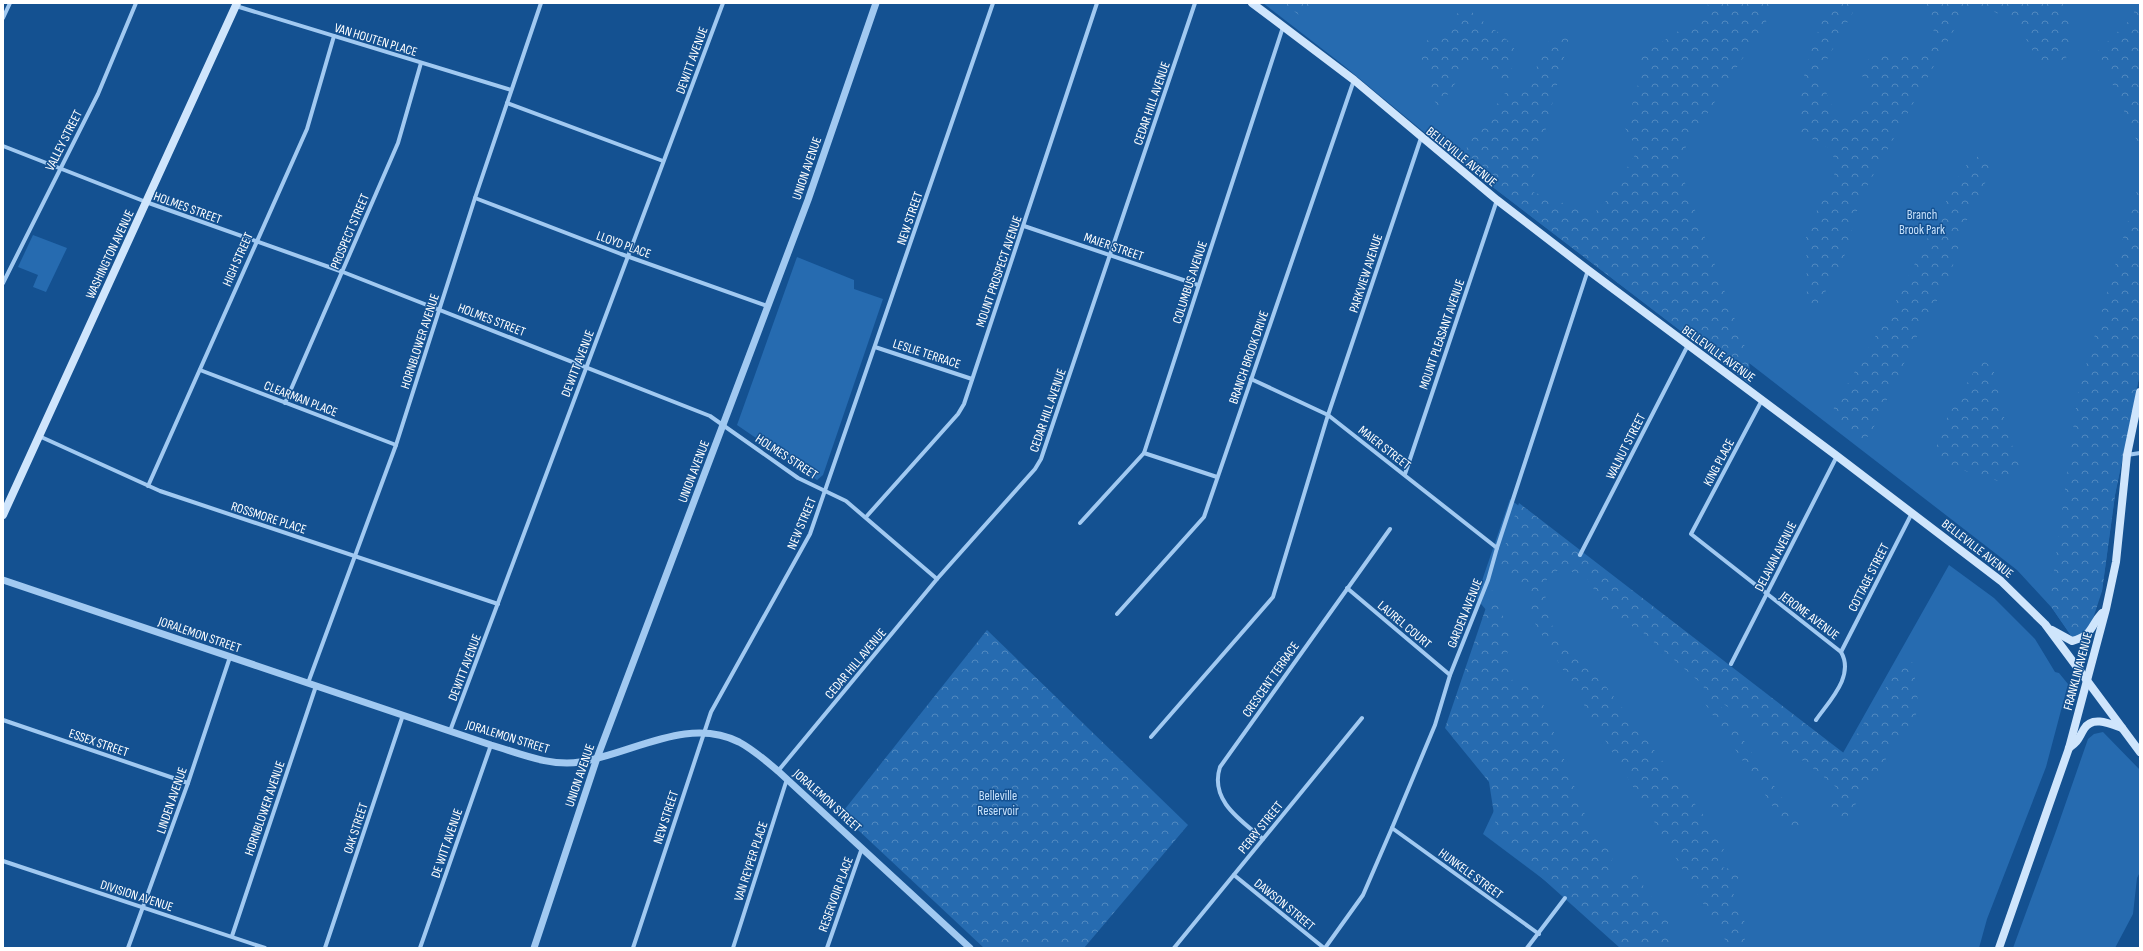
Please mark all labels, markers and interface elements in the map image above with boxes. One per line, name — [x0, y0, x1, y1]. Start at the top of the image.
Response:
street label: VAN HOUTEN PLACE — [332, 20, 419, 60]
street label: DEWITT AVENUE — [672, 25, 711, 96]
street label: CEDAR HILL AVENUE — [1130, 59, 1174, 147]
street label: VALLEY STREET — [42, 107, 86, 174]
street label: BELLEVILLE AVENUE — [1423, 123, 1500, 190]
street label: UNION AVENUE — [789, 135, 825, 202]
street label: HOLMES STREET — [151, 188, 224, 228]
street label: NEW STREET — [893, 190, 927, 247]
street label: PROSPECT STREET — [327, 191, 373, 271]
street label: WASHINGTON AVENUE — [82, 207, 138, 302]
park label: Branch Brook Park — [1899, 207, 1945, 238]
street label: MOUNT PROSPECT AVENUE — [972, 213, 1026, 329]
street label: LLOYD PLACE — [594, 228, 653, 262]
street label: MAIER STREET — [1082, 229, 1146, 265]
street label: HIGH STREET — [219, 230, 257, 289]
street label: PARKVIEW AVENUE — [1346, 232, 1386, 315]
street label: COLUMBUS AVENUE — [1169, 239, 1211, 326]
street label: MOUNT PLEASANT AVENUE — [1416, 277, 1468, 392]
street label: HORNBLOWER AVENUE — [397, 292, 443, 391]
street label: HOLMES STREET — [456, 300, 528, 340]
street label: BRANCH BROOK DRIVE — [1225, 309, 1272, 406]
street label: BELLEVILLE AVENUE — [1679, 322, 1758, 386]
street label: DEWITT AVENUE — [558, 328, 598, 399]
street label: LESLIE TERRACE — [891, 335, 963, 372]
street label: CEDAR HILL AVENUE — [1026, 366, 1070, 454]
street label: CLEARMAN PLACE — [262, 378, 340, 420]
street label: WALNUT STREET — [1602, 411, 1649, 482]
street label: MAIER STREET — [1355, 422, 1414, 473]
street label: HOLMES STREET — [752, 431, 821, 483]
street label: KING PLACE — [1700, 436, 1738, 489]
street label: UNION AVENUE — [675, 438, 713, 505]
street label: NEW STREET — [784, 495, 820, 552]
street label: ROSSMORE PLACE — [229, 498, 308, 538]
street label: BELLEVILLE AVENUE — [1938, 516, 2016, 582]
street label: DELAVAN AVENUE — [1751, 519, 1800, 594]
street label: COTTAGE STREET — [1845, 541, 1893, 614]
street label: GARDEN AVENUE — [1444, 576, 1486, 650]
street label: JEROME AVENUE — [1776, 588, 1842, 643]
street label: LAUREL COURT — [1374, 598, 1434, 652]
street label: JORALEMON STREET — [155, 613, 243, 657]
street label: CEDAR HILL AVENUE — [822, 625, 890, 702]
street label: FRANKLIN AVENUE — [2060, 631, 2096, 712]
street label: DEWITT AVENUE — [445, 632, 485, 703]
street label: CRESCENT TERRACE — [1239, 639, 1303, 720]
street label: JORALEMON STREET — [463, 716, 551, 757]
street label: ESSEX STREET — [67, 725, 131, 761]
street label: UNION AVENUE — [562, 742, 598, 809]
street label: HORNBLOWER AVENUE — [241, 759, 289, 858]
street label: LINDEN AVENUE — [153, 765, 191, 836]
street label: JORALEMON STREET — [789, 765, 865, 836]
park label: Belleville Reservoir — [977, 788, 1019, 819]
street label: NEW STREET — [650, 789, 682, 846]
street label: PERRY STREET — [1235, 798, 1287, 857]
street label: OAK STREET — [340, 801, 372, 856]
street label: DE WITT AVENUE — [428, 806, 466, 880]
street label: VAN REYPER PLACE — [731, 819, 771, 903]
street label: HUNKELE STREET — [1435, 845, 1506, 903]
street label: RESERVOIR PLACE — [815, 855, 857, 934]
street label: DAWSON STREET — [1251, 875, 1318, 934]
street label: DIVISION AVENUE — [98, 877, 175, 915]

